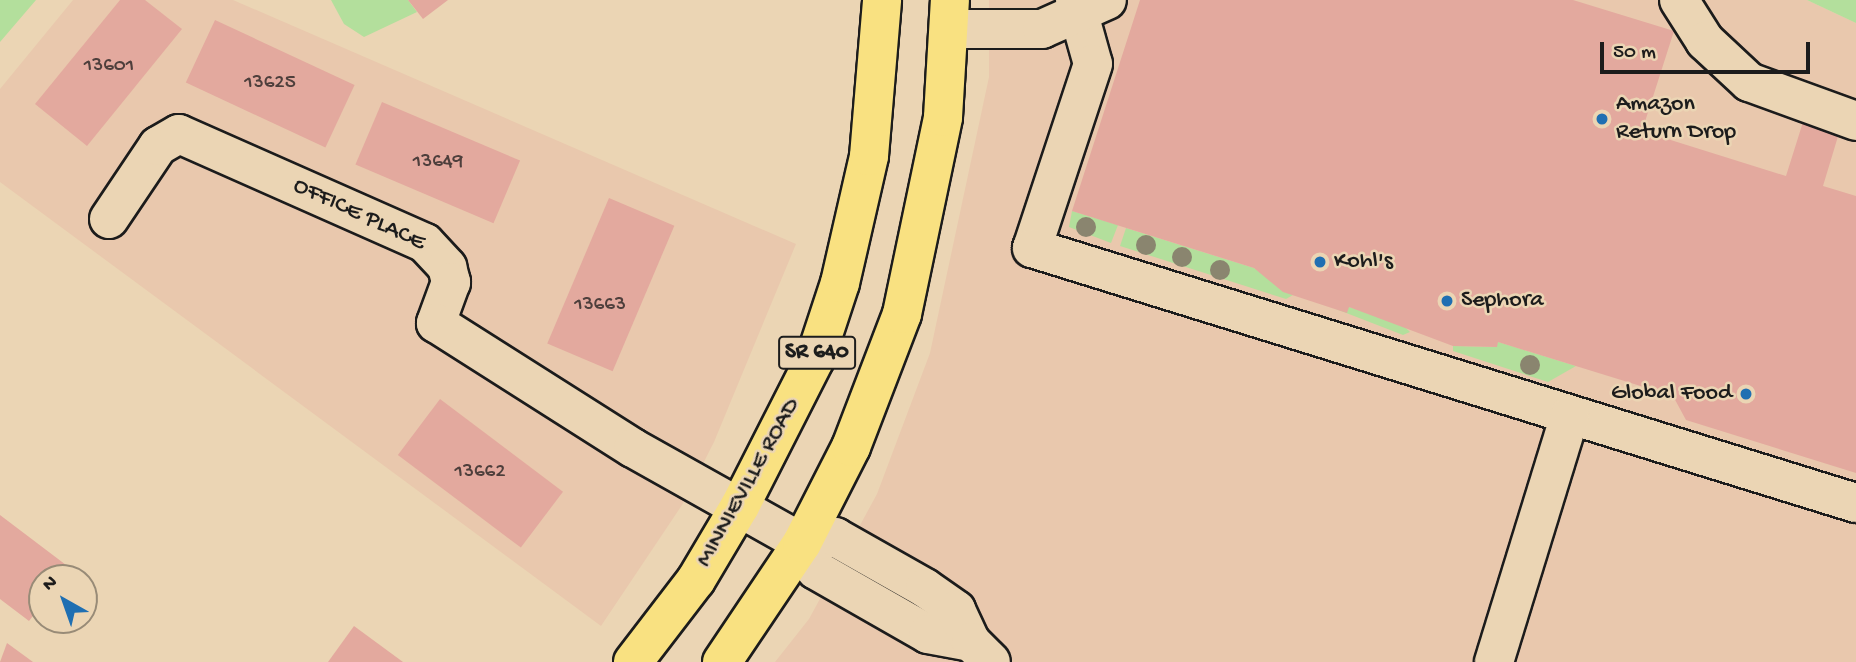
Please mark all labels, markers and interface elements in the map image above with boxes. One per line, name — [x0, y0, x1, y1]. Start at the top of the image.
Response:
scale bar — [1604, 28, 1814, 72]
text: 50 m — [1613, 41, 1656, 66]
house number: 13601 — [84, 54, 134, 80]
house number: 13625 — [244, 71, 296, 97]
place label: Amazon Return Drop — [1616, 91, 1736, 147]
marker: Amazon Return Drop — [1594, 111, 1610, 127]
house number: 13649 — [413, 150, 463, 176]
street label: OFFICE PLACE — [288, 172, 430, 258]
place label: Kohl's — [1334, 248, 1393, 276]
marker: Kohl's — [1312, 254, 1328, 270]
place label: Sephora — [1461, 287, 1544, 315]
house number: 13663 — [574, 293, 626, 319]
marker: Sephora — [1439, 293, 1455, 309]
road number: SR 640 — [777, 334, 857, 372]
place label: Global Food — [1611, 380, 1732, 408]
marker: Global Food — [1738, 386, 1754, 402]
street label: MINNIEVILLE ROAD — [691, 394, 807, 572]
house number: 13662 — [455, 460, 505, 486]
north arrow — [28, 564, 98, 634]
text: N — [38, 571, 63, 597]

